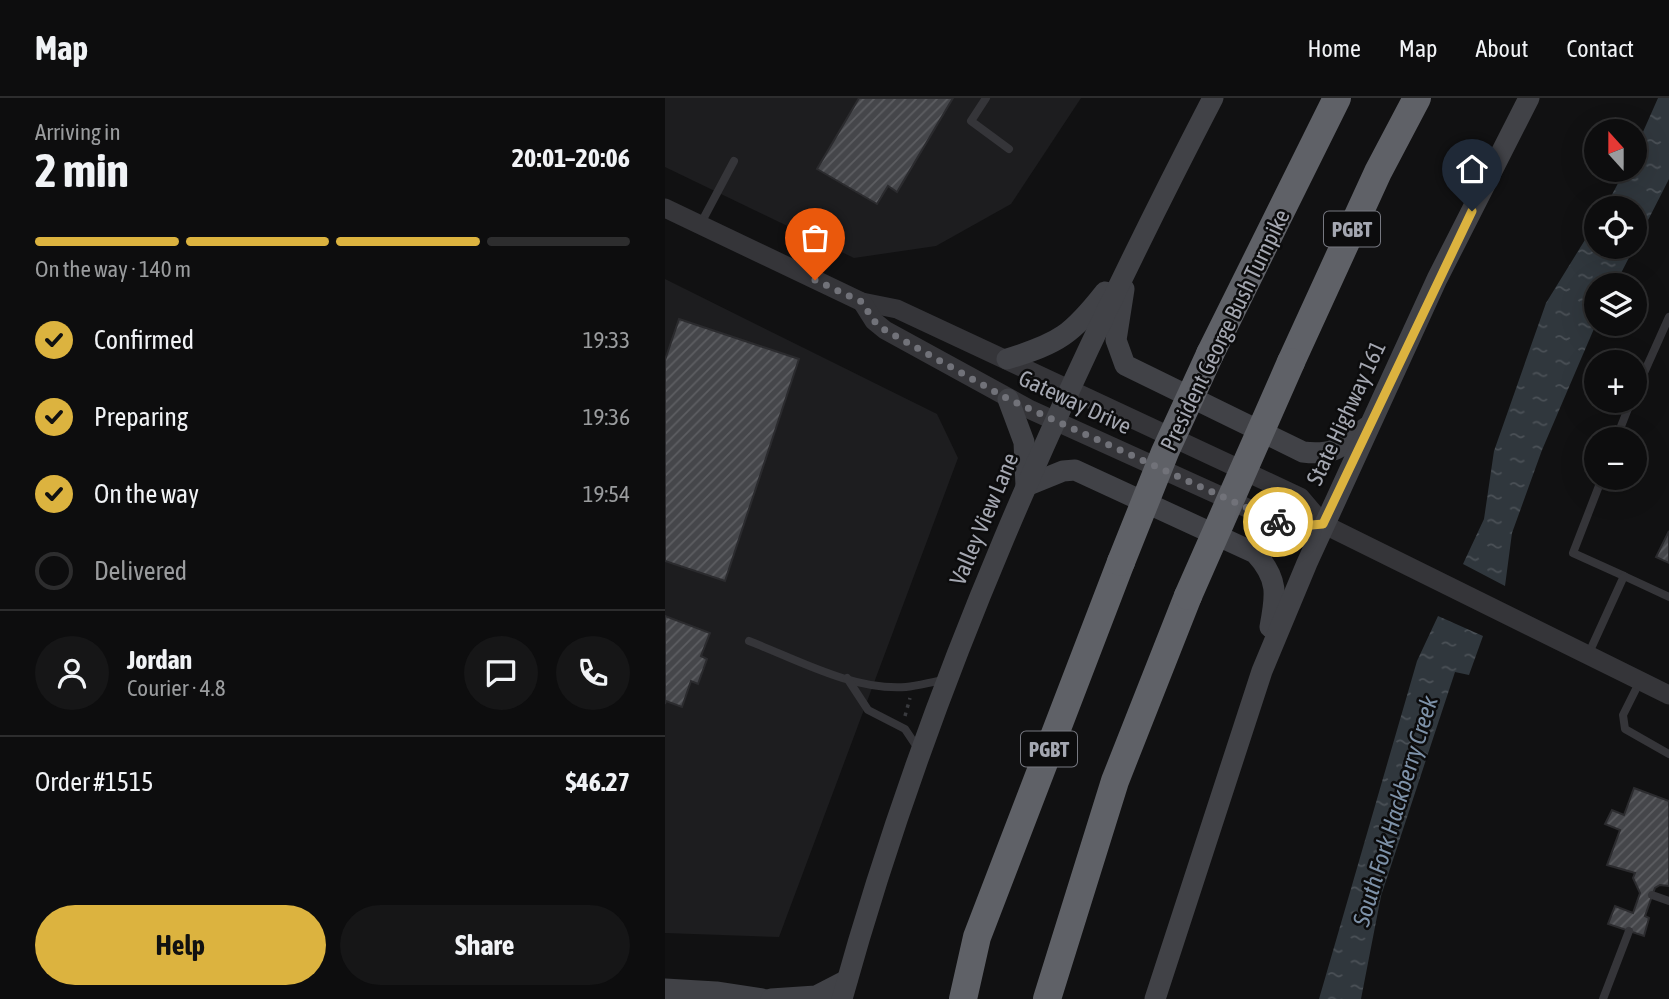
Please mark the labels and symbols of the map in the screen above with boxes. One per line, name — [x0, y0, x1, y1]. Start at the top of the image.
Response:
north arrow — [1584, 119, 1647, 182]
pin — [1442, 139, 1502, 211]
street label: President George Bush Turnpike — [1155, 205, 1295, 455]
pin — [785, 208, 845, 280]
road number: PGBT — [1324, 212, 1380, 246]
street label: State Highway 161 — [1301, 337, 1391, 489]
street label: Gateway Drive — [1015, 365, 1135, 439]
street label: Valley View Lane — [945, 449, 1023, 589]
courier — [1243, 487, 1313, 557]
water label: South Fork Hackberry Creek — [1347, 692, 1443, 930]
road number: PGBT — [1021, 732, 1077, 766]

